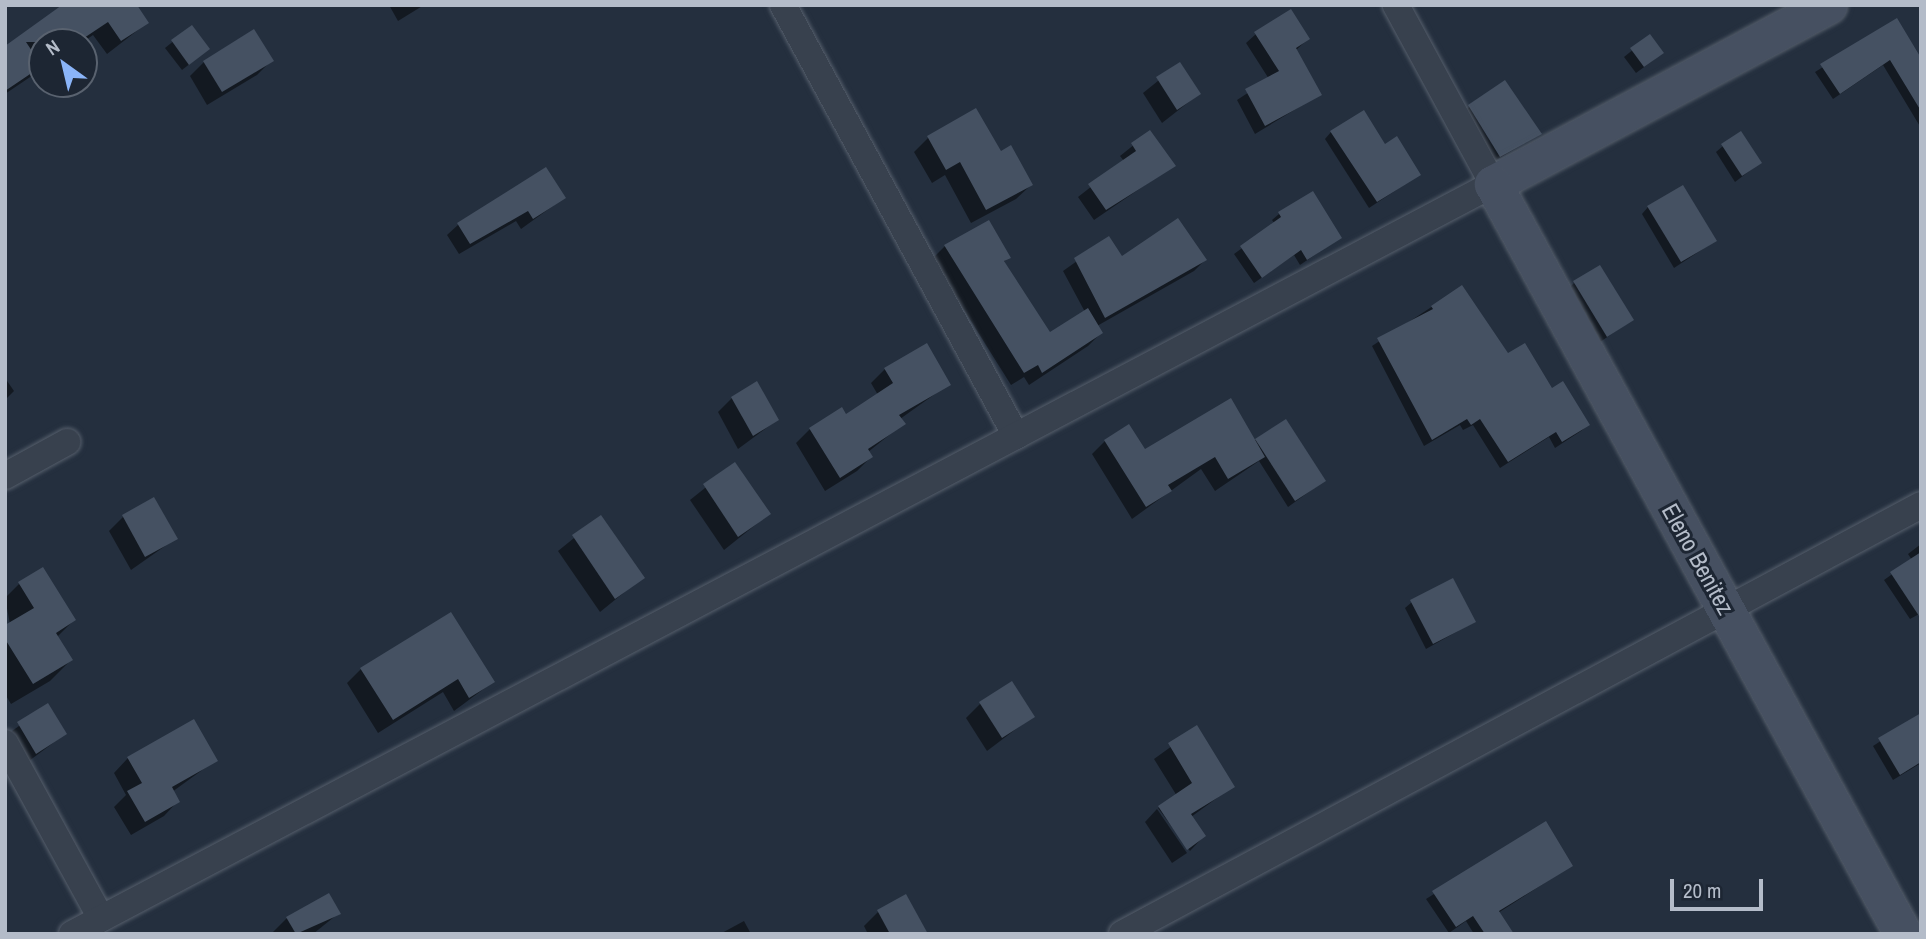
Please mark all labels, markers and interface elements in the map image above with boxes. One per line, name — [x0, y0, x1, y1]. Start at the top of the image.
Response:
north arrow — [28, 28, 98, 98]
text: N — [40, 33, 64, 61]
street label: Eleno Benitez — [1656, 498, 1740, 620]
scale bar — [1674, 866, 1767, 910]
text: 20 m — [1683, 876, 1721, 905]

